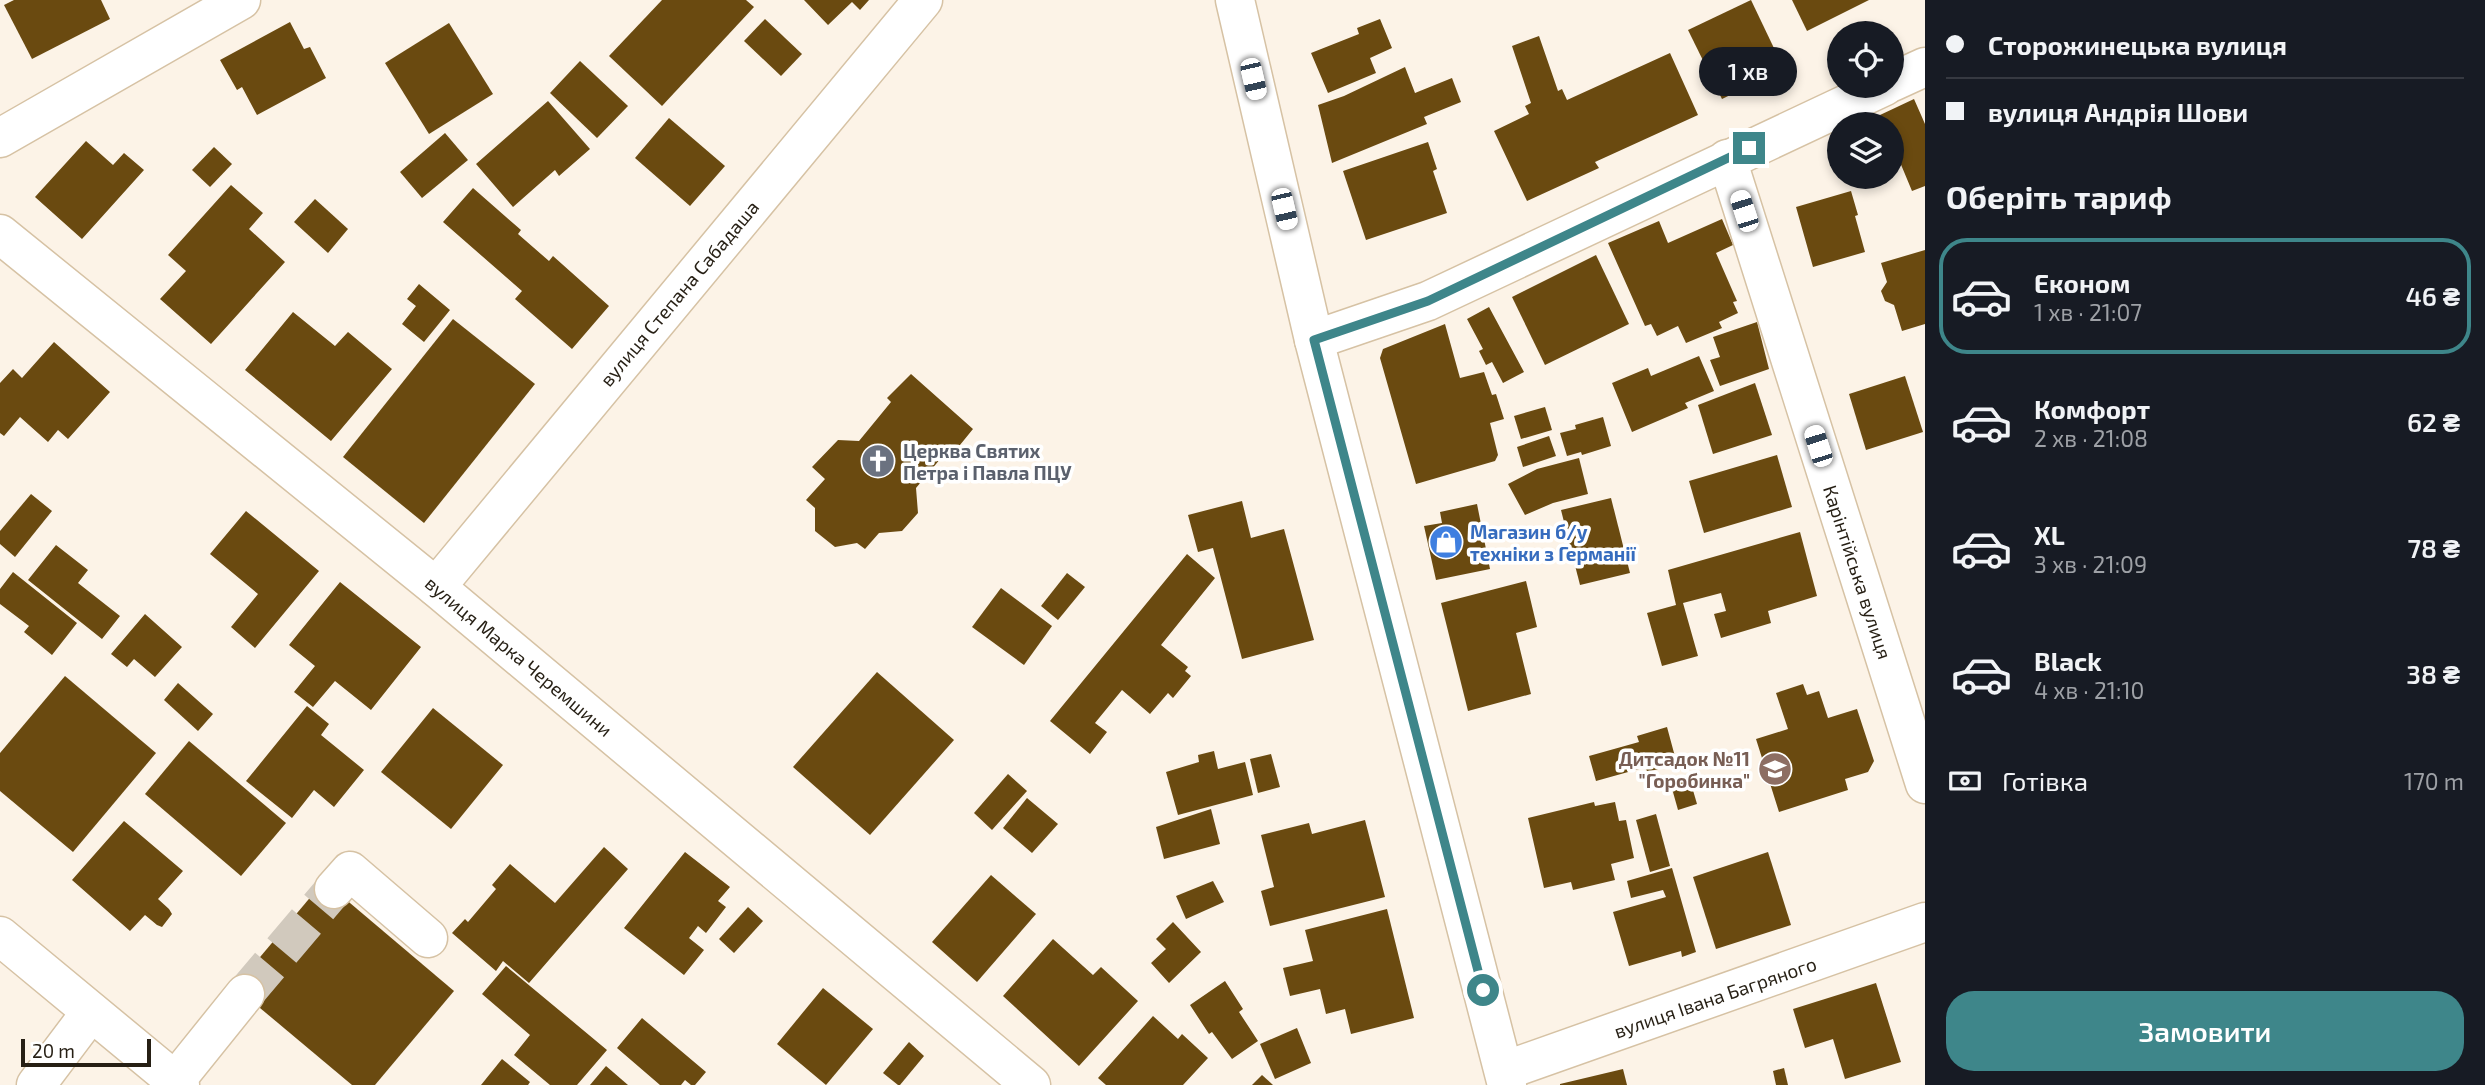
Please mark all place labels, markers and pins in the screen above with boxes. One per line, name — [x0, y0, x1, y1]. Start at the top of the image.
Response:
place label: Церква Святих Петра і Павла ПЦУ — [903, 439, 1072, 484]
church icon: Церква Святих Петра і Павла ПЦУ — [859, 442, 897, 480]
place label: Магазин б/у техніки з Германії — [1470, 520, 1637, 565]
shop icon: Магазин б/у техніки з Германії — [1427, 523, 1465, 561]
place label: Дитсадок №11 "Горобинка" — [1619, 747, 1750, 792]
school or university icon: Дитсадок №11 "Горобинка" — [1756, 750, 1794, 788]

